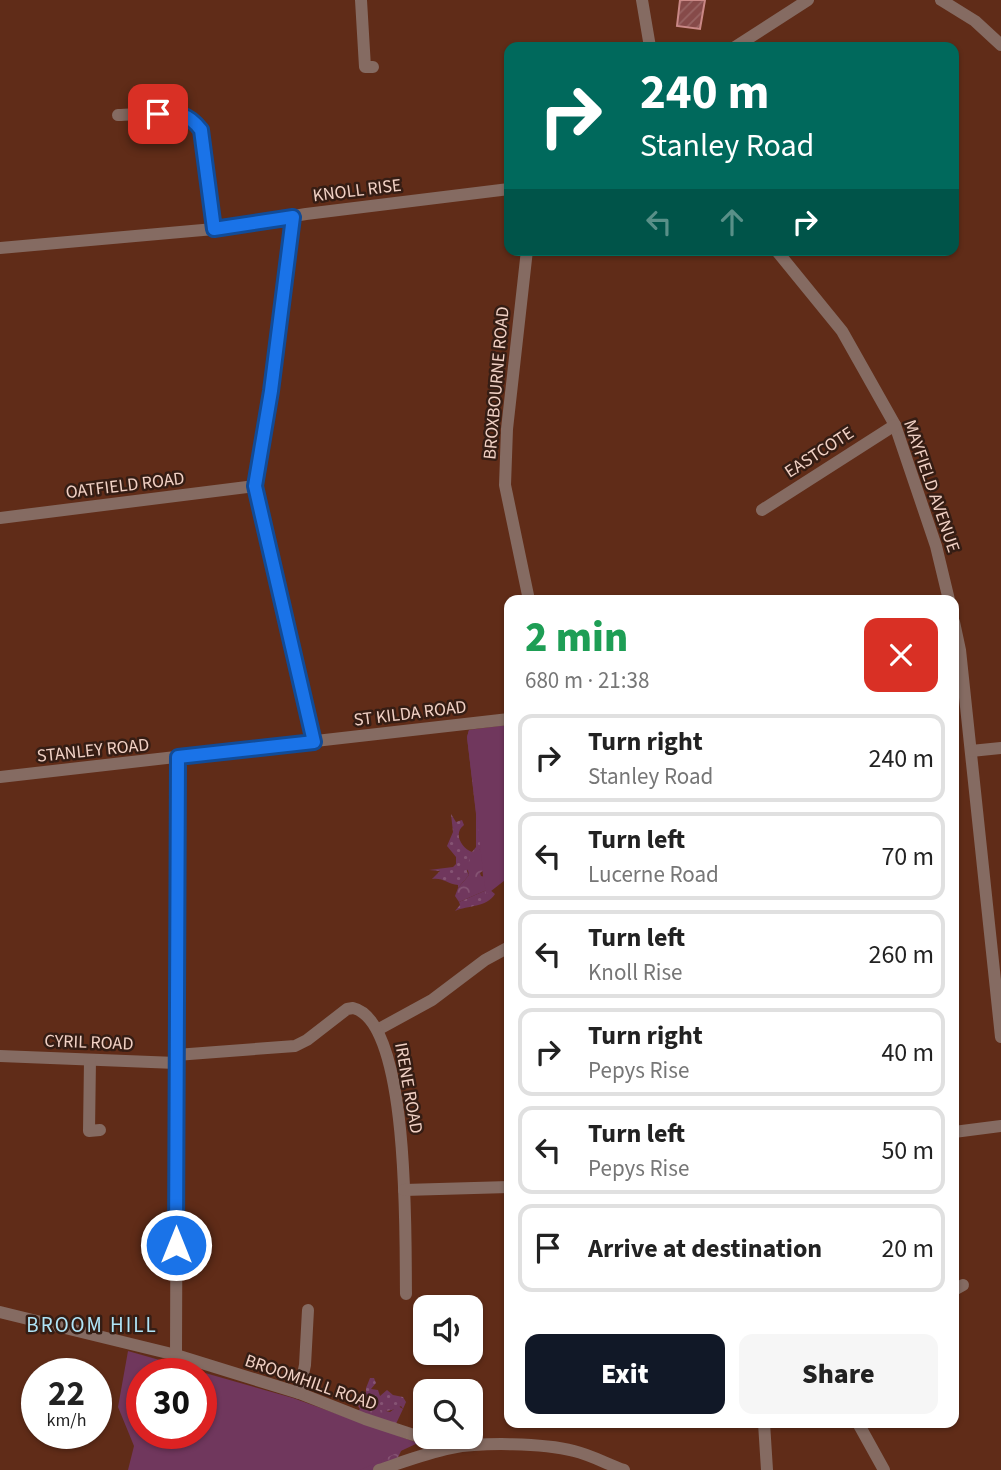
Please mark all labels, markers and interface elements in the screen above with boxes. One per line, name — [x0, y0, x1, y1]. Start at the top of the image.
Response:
text: 240 m — [640, 58, 769, 128]
icon: right — [525, 70, 616, 161]
pin — [128, 84, 188, 144]
icon: arrive — [139, 95, 177, 133]
text: Stanley Road — [640, 123, 814, 169]
street label: KNOLL RISE — [311, 173, 403, 208]
icon: left — [640, 203, 678, 241]
icon: ahead — [713, 203, 751, 241]
icon: right — [786, 203, 824, 241]
street label: BROXBOURNE ROAD — [477, 305, 516, 461]
street label: MAYFIELD AVENUE — [897, 416, 966, 556]
street label: EASTCOTE — [780, 421, 859, 484]
street label: OATFIELD ROAD — [64, 466, 186, 505]
text: 2 min — [525, 608, 628, 668]
button: close — [864, 618, 938, 692]
text: 680 m · 21:38 — [525, 664, 649, 697]
street label: ST KILDA ROAD — [352, 694, 468, 733]
text: Turn right — [588, 723, 703, 760]
street label: STANLEY ROAD — [36, 732, 150, 769]
icon: right — [529, 739, 567, 777]
text: 240 m — [868, 740, 934, 777]
text: Stanley Road — [588, 760, 713, 793]
text: Turn left — [588, 821, 685, 858]
icon: left — [529, 837, 567, 875]
text: 70 m — [881, 838, 934, 875]
text: Lucerne Road — [588, 858, 719, 891]
text: Turn left — [588, 919, 685, 956]
icon: left — [529, 935, 567, 973]
text: 260 m — [868, 936, 934, 973]
text: Knoll Rise — [588, 956, 682, 989]
text: Turn right — [588, 1017, 703, 1054]
street label: CYRIL ROAD — [44, 1028, 134, 1057]
icon: right — [529, 1033, 567, 1071]
text: 40 m — [881, 1034, 934, 1071]
street label: IRENE ROAD — [388, 1041, 429, 1136]
text: Pepys Rise — [588, 1054, 689, 1087]
text: Turn left — [588, 1115, 685, 1152]
icon: left — [529, 1131, 567, 1169]
text: 50 m — [881, 1132, 934, 1169]
text: Pepys Rise — [588, 1152, 689, 1185]
position arrow — [139, 1208, 213, 1282]
icon: arrive — [529, 1229, 567, 1267]
text: Arrive at destination — [588, 1230, 822, 1267]
text: 20 m — [881, 1230, 934, 1267]
map controls — [413, 1295, 483, 1449]
button: sound — [413, 1295, 483, 1365]
district label: BROOM HILL — [26, 1310, 158, 1340]
button: Exit — [525, 1334, 725, 1414]
button: Share — [739, 1334, 938, 1414]
street label: BROOMHILL ROAD — [241, 1348, 380, 1417]
speed limit sign: 30 — [126, 1358, 217, 1449]
text: 22 — [48, 1369, 85, 1419]
button: search — [413, 1379, 483, 1449]
text: km/h — [47, 1408, 86, 1433]

